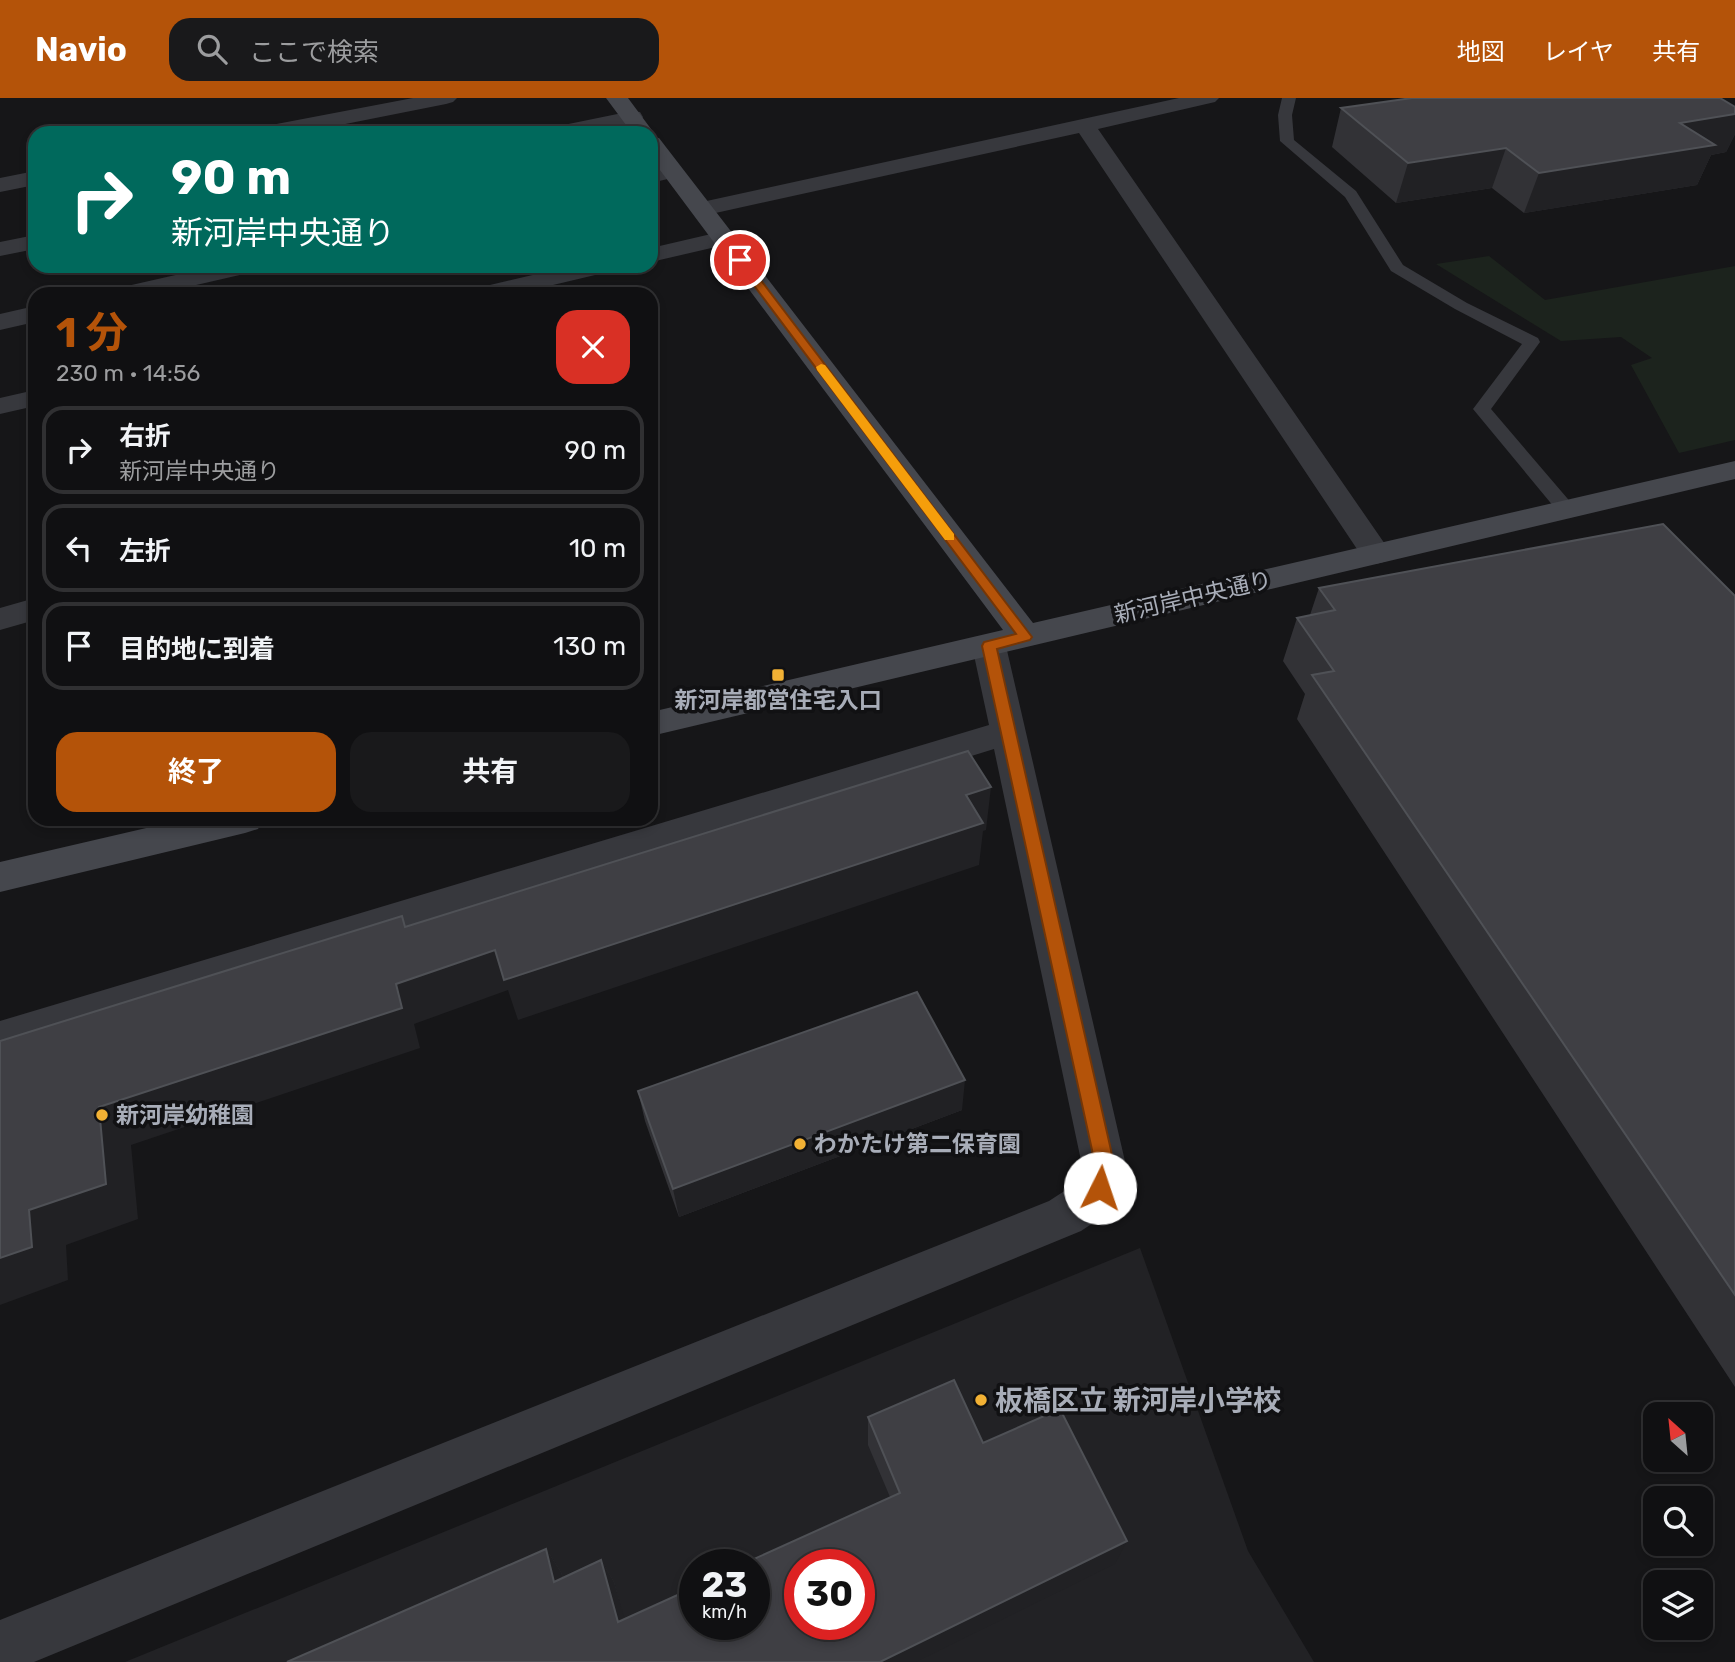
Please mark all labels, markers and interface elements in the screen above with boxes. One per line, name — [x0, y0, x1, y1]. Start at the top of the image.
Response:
search box — [169, 18, 659, 81]
text: Navio — [35, 30, 127, 69]
icon: search — [193, 30, 231, 68]
text: ここで検索 — [249, 37, 379, 68]
text: 地図 — [1457, 38, 1505, 66]
text: レイヤ — [1543, 38, 1614, 66]
text: 共有 — [1652, 38, 1700, 66]
text: 90 m — [171, 148, 291, 206]
icon: right — [56, 154, 147, 245]
text: 新河岸中央通り — [171, 214, 395, 252]
pin — [710, 230, 770, 290]
icon: arrive — [721, 241, 759, 279]
text: 1 分 — [56, 308, 128, 358]
button: close — [556, 310, 630, 384]
text: 230 m · 14:56 — [56, 359, 200, 387]
text: 右折 — [119, 421, 171, 452]
icon: right — [60, 431, 98, 469]
text: 90 m — [565, 435, 626, 466]
text: 新河岸中央通り — [119, 457, 280, 485]
icon: left — [60, 529, 98, 567]
text: 10 m — [569, 533, 626, 564]
text: 左折 — [119, 536, 171, 567]
street label: 新河岸中央通り — [1111, 565, 1275, 629]
icon: arrive — [60, 627, 98, 665]
text: 130 m — [553, 631, 626, 662]
text: 目的地に到着 — [119, 634, 275, 665]
marker: 新河岸都営住宅入口 — [770, 667, 786, 683]
place label: 新河岸都営住宅入口 — [675, 686, 882, 714]
button: 終了 — [56, 732, 336, 812]
button: 共有 — [350, 732, 630, 812]
place label: 新河岸幼稚園 — [116, 1101, 254, 1129]
marker: 新河岸幼稚園 — [94, 1107, 110, 1123]
place label: わかたけ第二保育園 — [814, 1130, 1021, 1158]
marker: わかたけ第二保育園 — [792, 1136, 808, 1152]
position arrow — [1063, 1151, 1137, 1225]
place label: 板橋区立 新河岸小学校 — [995, 1384, 1281, 1417]
marker: 板橋区立 新河岸小学校 — [973, 1392, 989, 1408]
north arrow — [1643, 1402, 1713, 1472]
map controls — [1643, 1402, 1713, 1640]
button: search — [1643, 1486, 1713, 1556]
speed limit sign: 30 — [784, 1549, 875, 1640]
text: 23 — [702, 1564, 747, 1606]
button: layers — [1643, 1570, 1713, 1640]
text: km/h — [702, 1601, 747, 1623]

